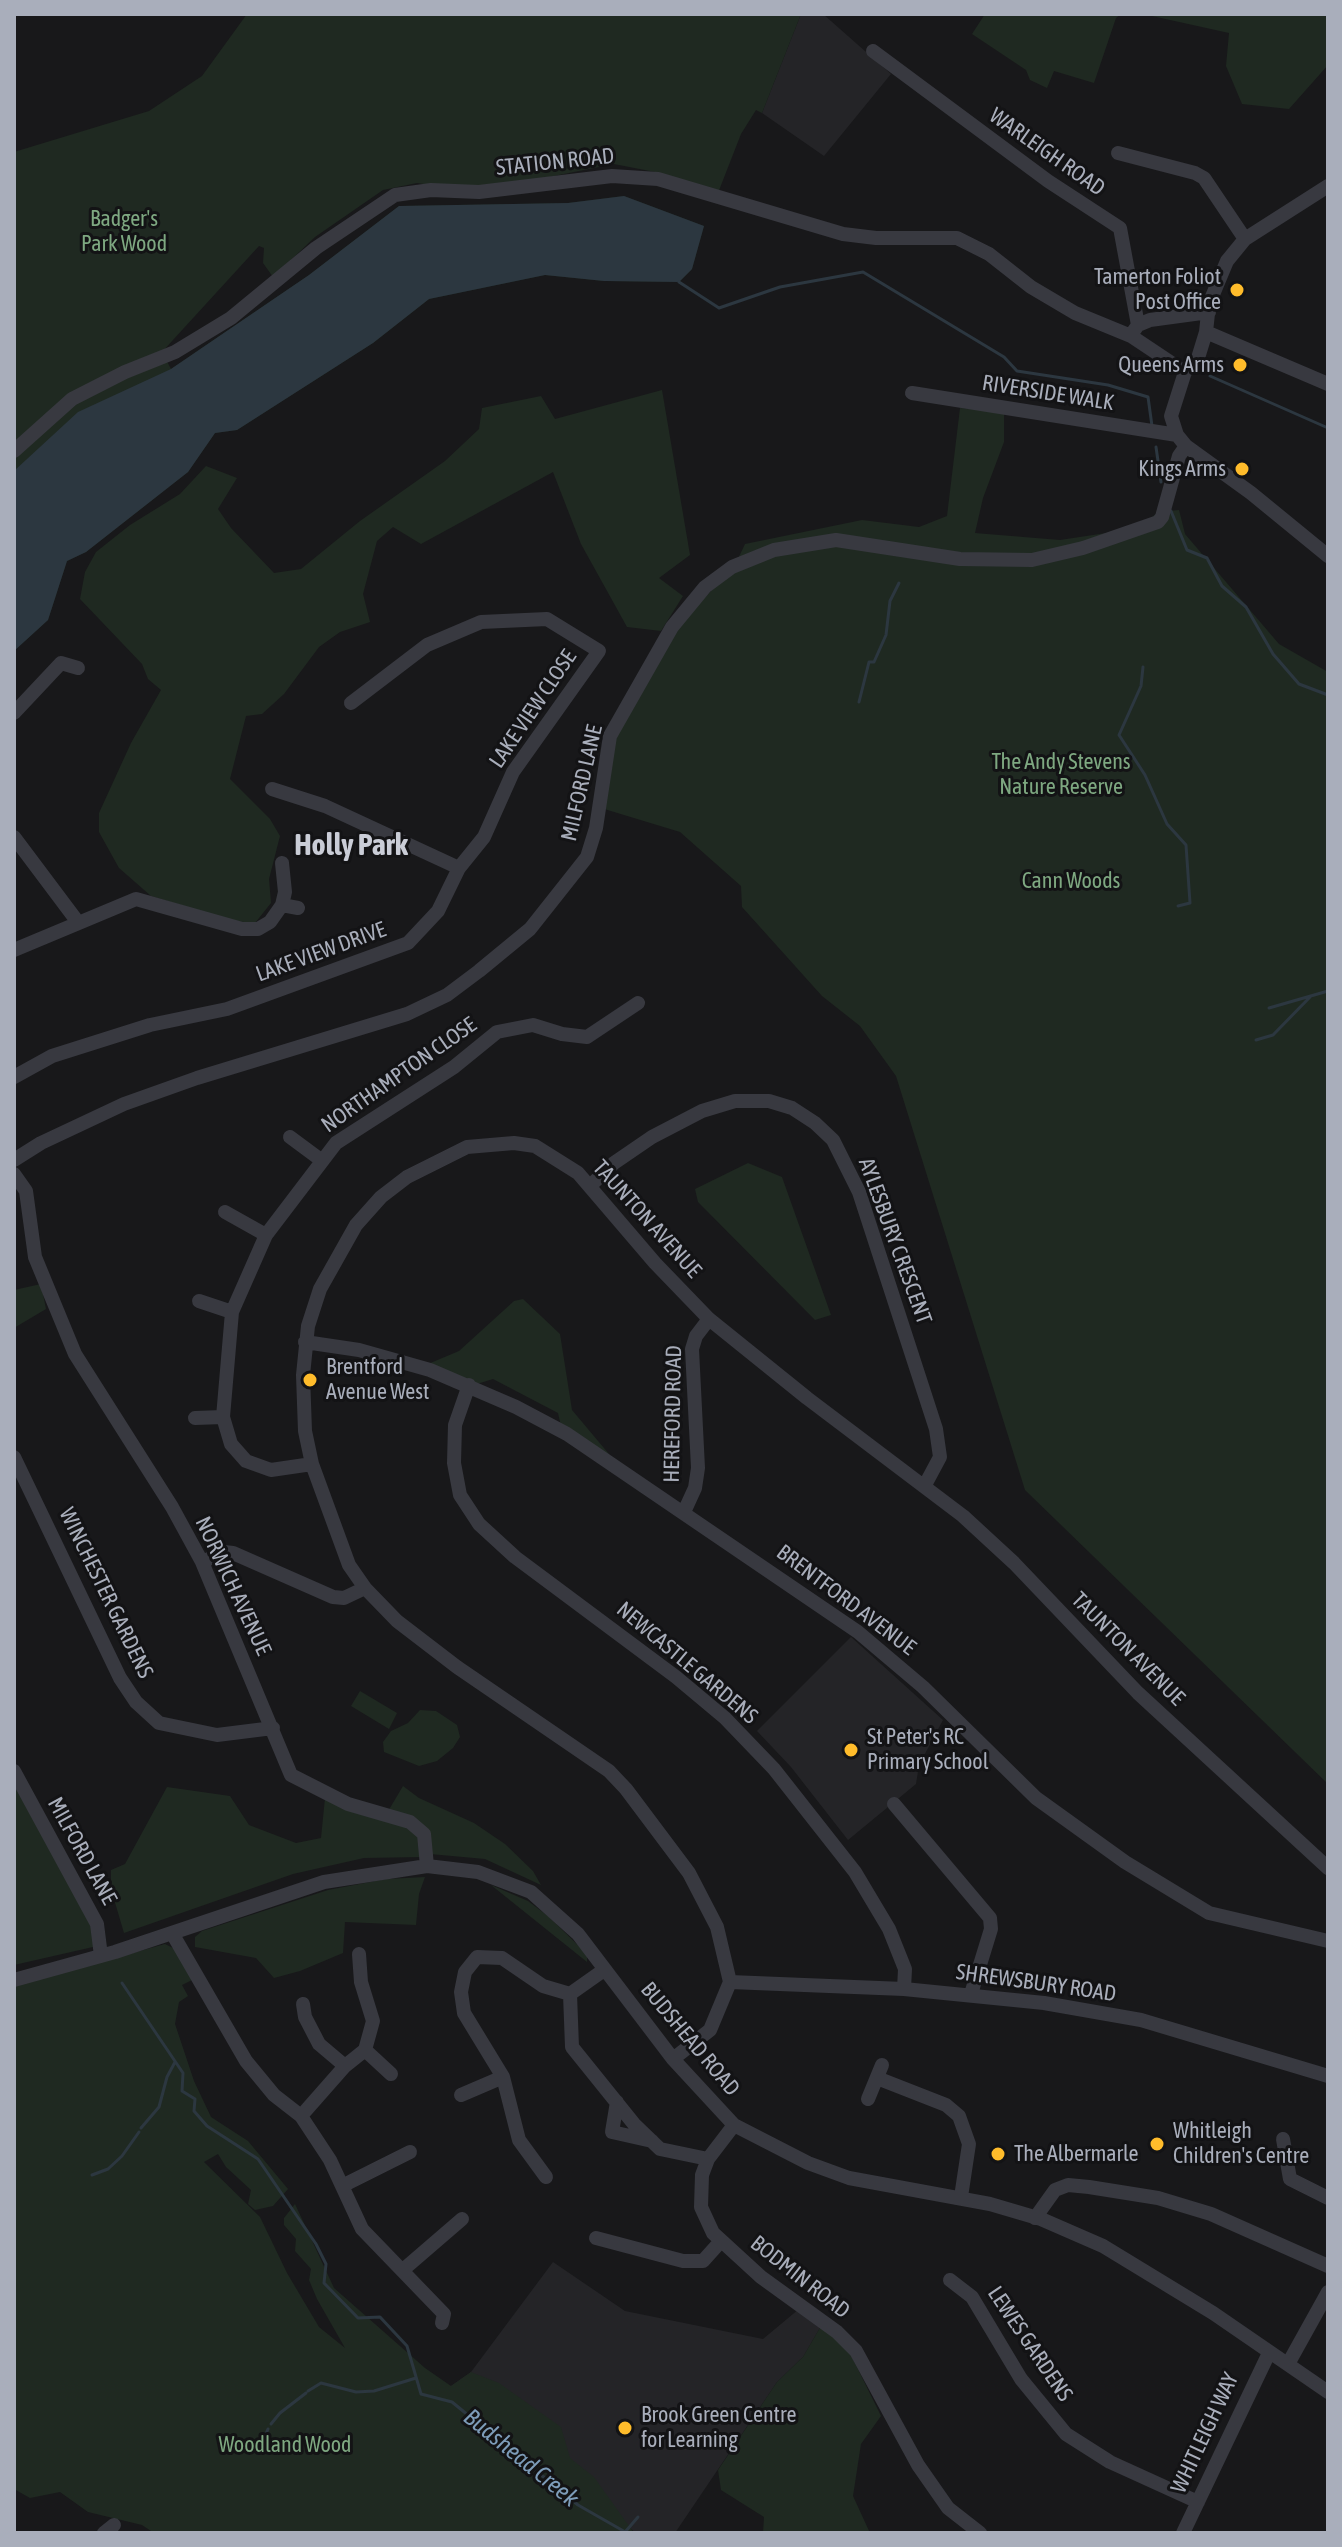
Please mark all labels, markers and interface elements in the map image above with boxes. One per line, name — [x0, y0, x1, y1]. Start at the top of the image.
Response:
street label: WARLEIGH ROAD — [984, 102, 1110, 202]
street label: STATION ROAD — [495, 143, 615, 181]
park label: Badger's Park Wood — [81, 206, 167, 258]
place label: Tamerton Foliot Post Office — [1094, 264, 1221, 316]
marker: Tamerton Foliot Post Office — [1228, 281, 1246, 299]
place label: Queens Arms — [1118, 352, 1224, 378]
marker: Queens Arms — [1231, 356, 1249, 374]
street label: RIVERSIDE WALK — [980, 370, 1116, 416]
place label: Kings Arms — [1138, 456, 1226, 482]
marker: Kings Arms — [1233, 460, 1251, 478]
street label: LAKE VIEW CLOSE — [484, 645, 582, 773]
street label: MILFORD LANE — [556, 722, 608, 844]
park label: The Andy Stevens Nature Reserve — [991, 749, 1131, 800]
district label: Holly Park — [294, 828, 408, 864]
park label: Cann Woods — [1022, 868, 1120, 894]
street label: LAKE VIEW DRIVE — [252, 916, 390, 988]
street label: NORTHAMPTON CLOSE — [316, 1012, 482, 1138]
street label: AYLESBURY CRESCENT — [853, 1154, 937, 1328]
street label: TAUNTON AVENUE — [587, 1155, 707, 1283]
street label: HEREFORD ROAD — [659, 1345, 687, 1483]
place label: Brentford Avenue West — [326, 1354, 429, 1406]
marker: Brentford Avenue West — [301, 1371, 319, 1389]
street label: WINCHESTER GARDENS — [53, 1504, 159, 1682]
street label: NORWICH AVENUE — [189, 1513, 277, 1659]
street label: BRENTFORD AVENUE — [771, 1539, 921, 1661]
street label: TAUNTON AVENUE — [1066, 1587, 1190, 1711]
street label: NEWCASTLE GARDENS — [611, 1596, 763, 1730]
place label: St Peter's RC Primary School — [867, 1724, 989, 1776]
marker: St Peter's RC Primary School — [842, 1741, 860, 1759]
street label: MILFORD LANE — [42, 1793, 122, 1909]
street label: SHREWSBURY ROAD — [954, 1959, 1118, 2007]
street label: BUDSHEAD ROAD — [635, 1977, 745, 2101]
place label: Whitleigh Children's Centre — [1173, 2118, 1309, 2170]
marker: Whitleigh Children's Centre — [1148, 2135, 1166, 2153]
place label: The Albermarle — [1014, 2141, 1139, 2167]
marker: The Albermarle — [989, 2145, 1007, 2163]
street label: BODMIN ROAD — [745, 2230, 855, 2324]
street label: LEWES GARDENS — [982, 2282, 1078, 2406]
street label: WHITLEIGH WAY — [1166, 2369, 1244, 2497]
place label: Brook Green Centre for Learning — [641, 2402, 796, 2454]
water label: Budshead Creek — [458, 2403, 584, 2513]
marker: Brook Green Centre for Learning — [616, 2419, 634, 2437]
park label: Woodland Wood — [219, 2432, 351, 2458]

